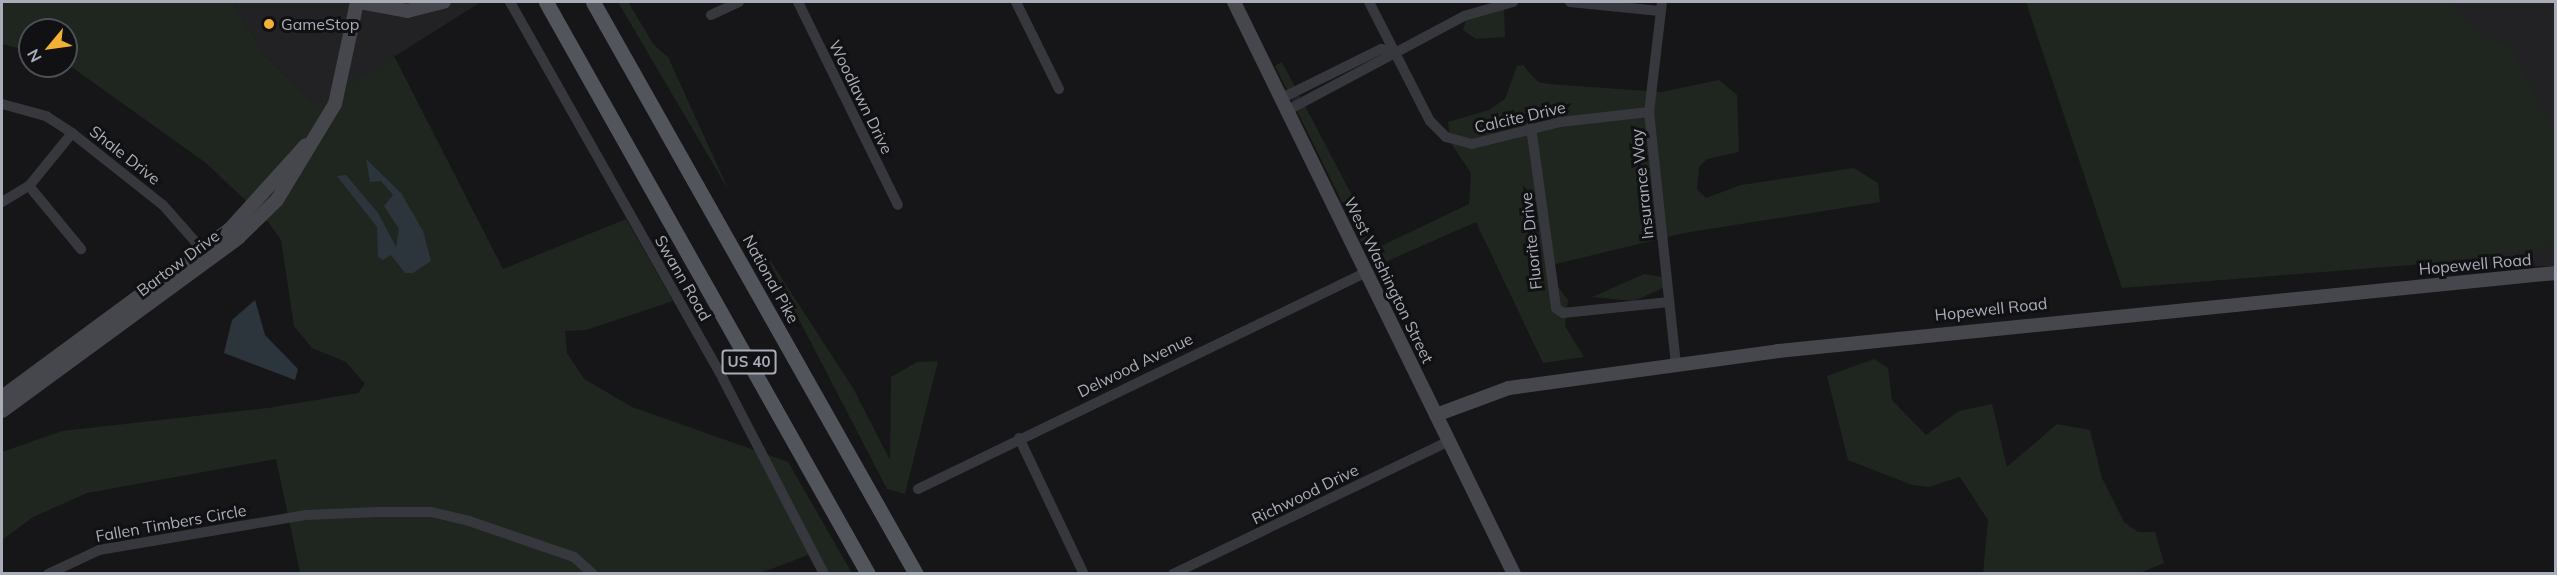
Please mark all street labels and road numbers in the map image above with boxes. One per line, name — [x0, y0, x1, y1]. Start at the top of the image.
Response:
street label: Woodlawn Drive — [825, 37, 897, 157]
street label: Calcite Drive — [1473, 97, 1567, 137]
street label: Shale Drive — [86, 121, 164, 189]
street label: Insurance Way — [1627, 128, 1657, 240]
street label: Fluorite Drive — [1516, 191, 1546, 291]
street label: West Washington Street — [1340, 194, 1438, 366]
street label: Bartow Drive — [133, 226, 223, 300]
street label: National Pike — [739, 231, 803, 327]
street label: Swann Road — [651, 232, 715, 324]
street label: Hopewell Road — [2418, 250, 2532, 278]
street label: Hopewell Road — [1934, 294, 2048, 324]
street label: Delwood Avenue — [1074, 329, 1196, 401]
road number: US 40 — [720, 350, 777, 374]
street label: Richwood Drive — [1248, 460, 1362, 528]
street label: Fallen Timbers Circle — [94, 500, 248, 546]

